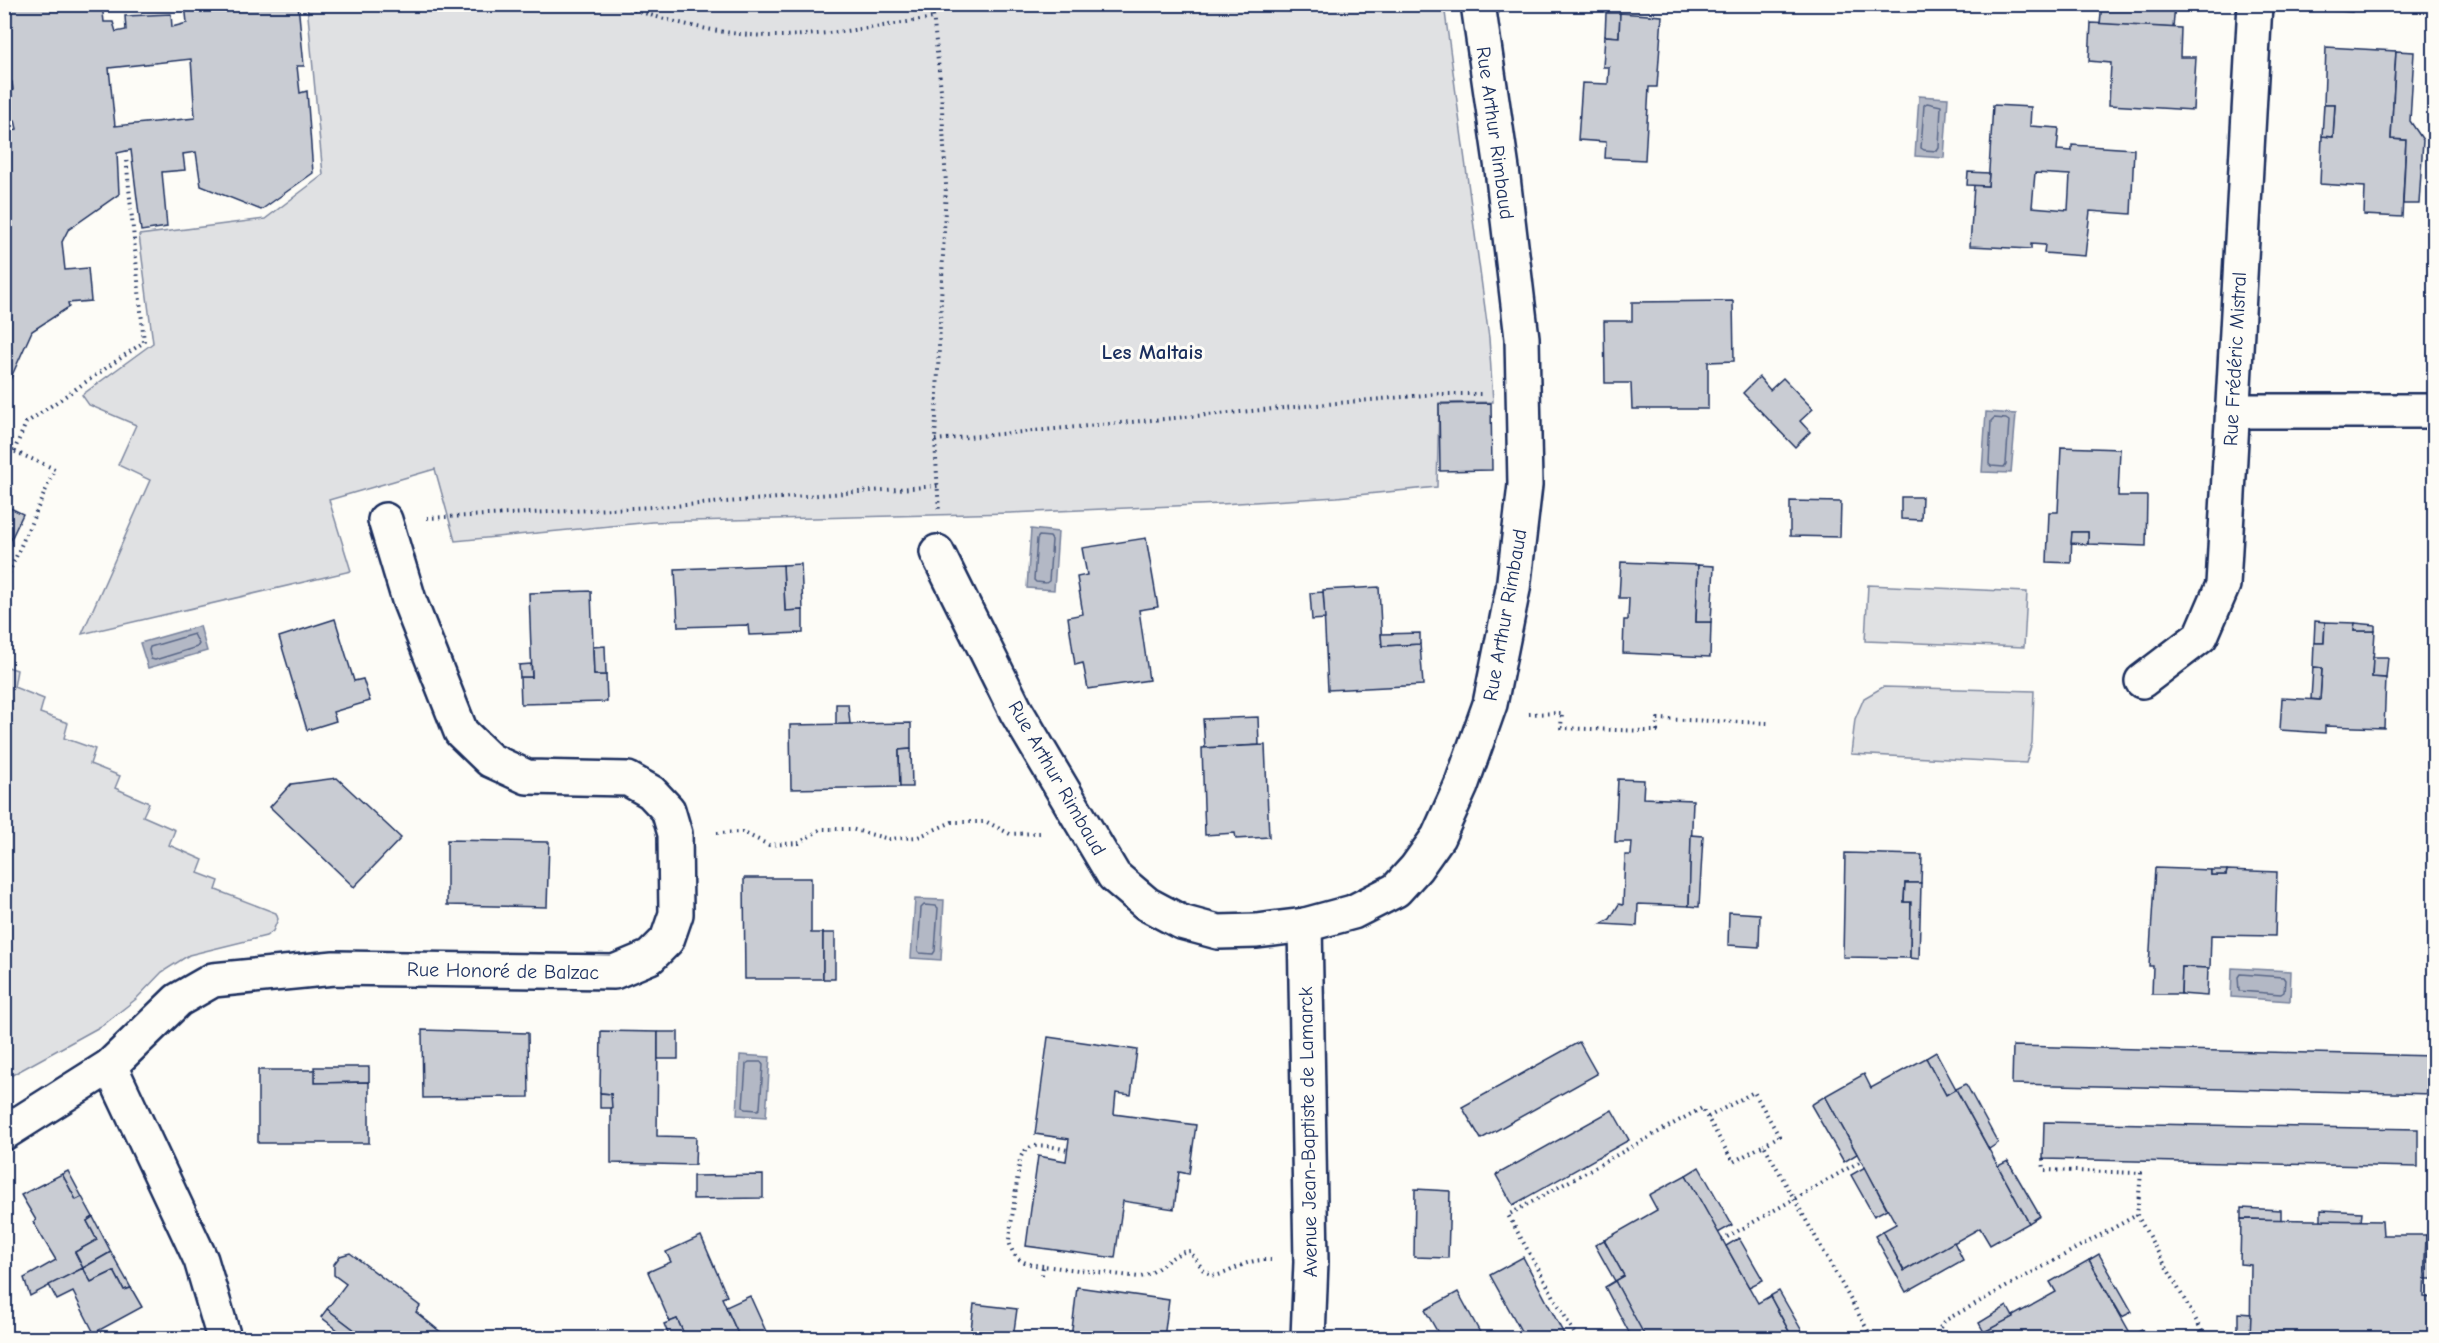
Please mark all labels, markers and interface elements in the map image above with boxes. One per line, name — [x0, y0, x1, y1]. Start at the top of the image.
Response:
street label: Rue Arthur Rimbaud — [1471, 45, 1519, 221]
street label: Rue Frédéric Mistral — [2219, 271, 2251, 447]
district label: Les Maltais — [1101, 340, 1203, 364]
street label: Rue Arthur Rimbaud — [1479, 527, 1531, 703]
street label: Rue Arthur Rimbaud — [1003, 697, 1111, 859]
street label: Rue Honoré de Balzac — [407, 958, 600, 984]
street label: Avenue Jean-Baptiste de Lamarck — [1294, 986, 1322, 1277]

